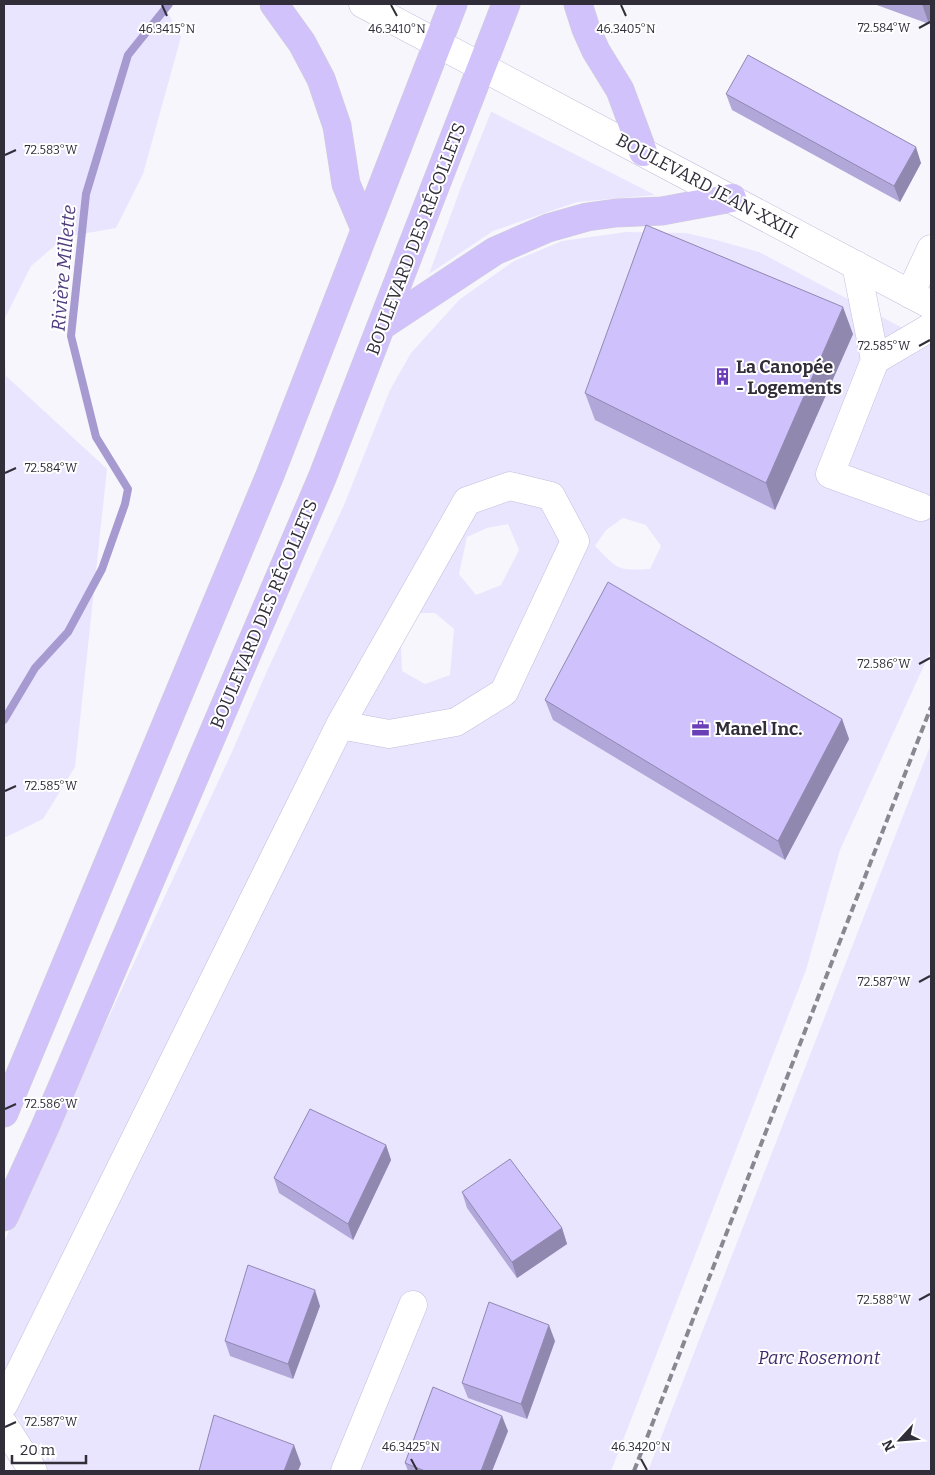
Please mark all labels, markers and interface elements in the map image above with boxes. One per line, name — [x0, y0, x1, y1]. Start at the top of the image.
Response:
text: 72.584°W — [858, 21, 911, 35]
text: 46.3415°N — [139, 22, 196, 36]
text: 46.3410°N — [368, 22, 426, 36]
text: 46.3405°N — [596, 22, 656, 36]
street label: BOULEVARD DES RÉCOLLETS — [361, 119, 470, 358]
street label: BOULEVARD JEAN-XXIII — [612, 129, 802, 243]
text: 72.583°W — [25, 143, 78, 157]
water label: Rivière Millette — [47, 204, 81, 332]
text: 72.585°W — [858, 339, 911, 353]
place label: La Canopée - Logements — [736, 356, 842, 399]
building icon: La Canopée - Logements — [712, 367, 732, 387]
text: 72.584°W — [25, 461, 78, 475]
street label: BOULEVARD DES RÉCOLLETS — [205, 496, 322, 732]
text: 72.586°W — [858, 657, 911, 671]
place label: Manel Inc. — [715, 718, 802, 740]
office icon: Manel Inc. — [691, 719, 711, 739]
text: 72.585°W — [25, 779, 78, 793]
text: 72.587°W — [858, 975, 911, 989]
text: 72.586°W — [25, 1097, 78, 1111]
text: 72.588°W — [857, 1293, 911, 1307]
park label: Parc Rosemont — [758, 1347, 881, 1369]
text: 72.587°W — [25, 1415, 78, 1429]
north arrow — [875, 1415, 925, 1465]
scale bar — [12, 1432, 86, 1464]
text: N — [879, 1437, 899, 1454]
text: 46.3425°N — [382, 1440, 440, 1454]
text: 46.3420°N — [611, 1440, 671, 1454]
text: 20 m — [20, 1441, 56, 1459]

